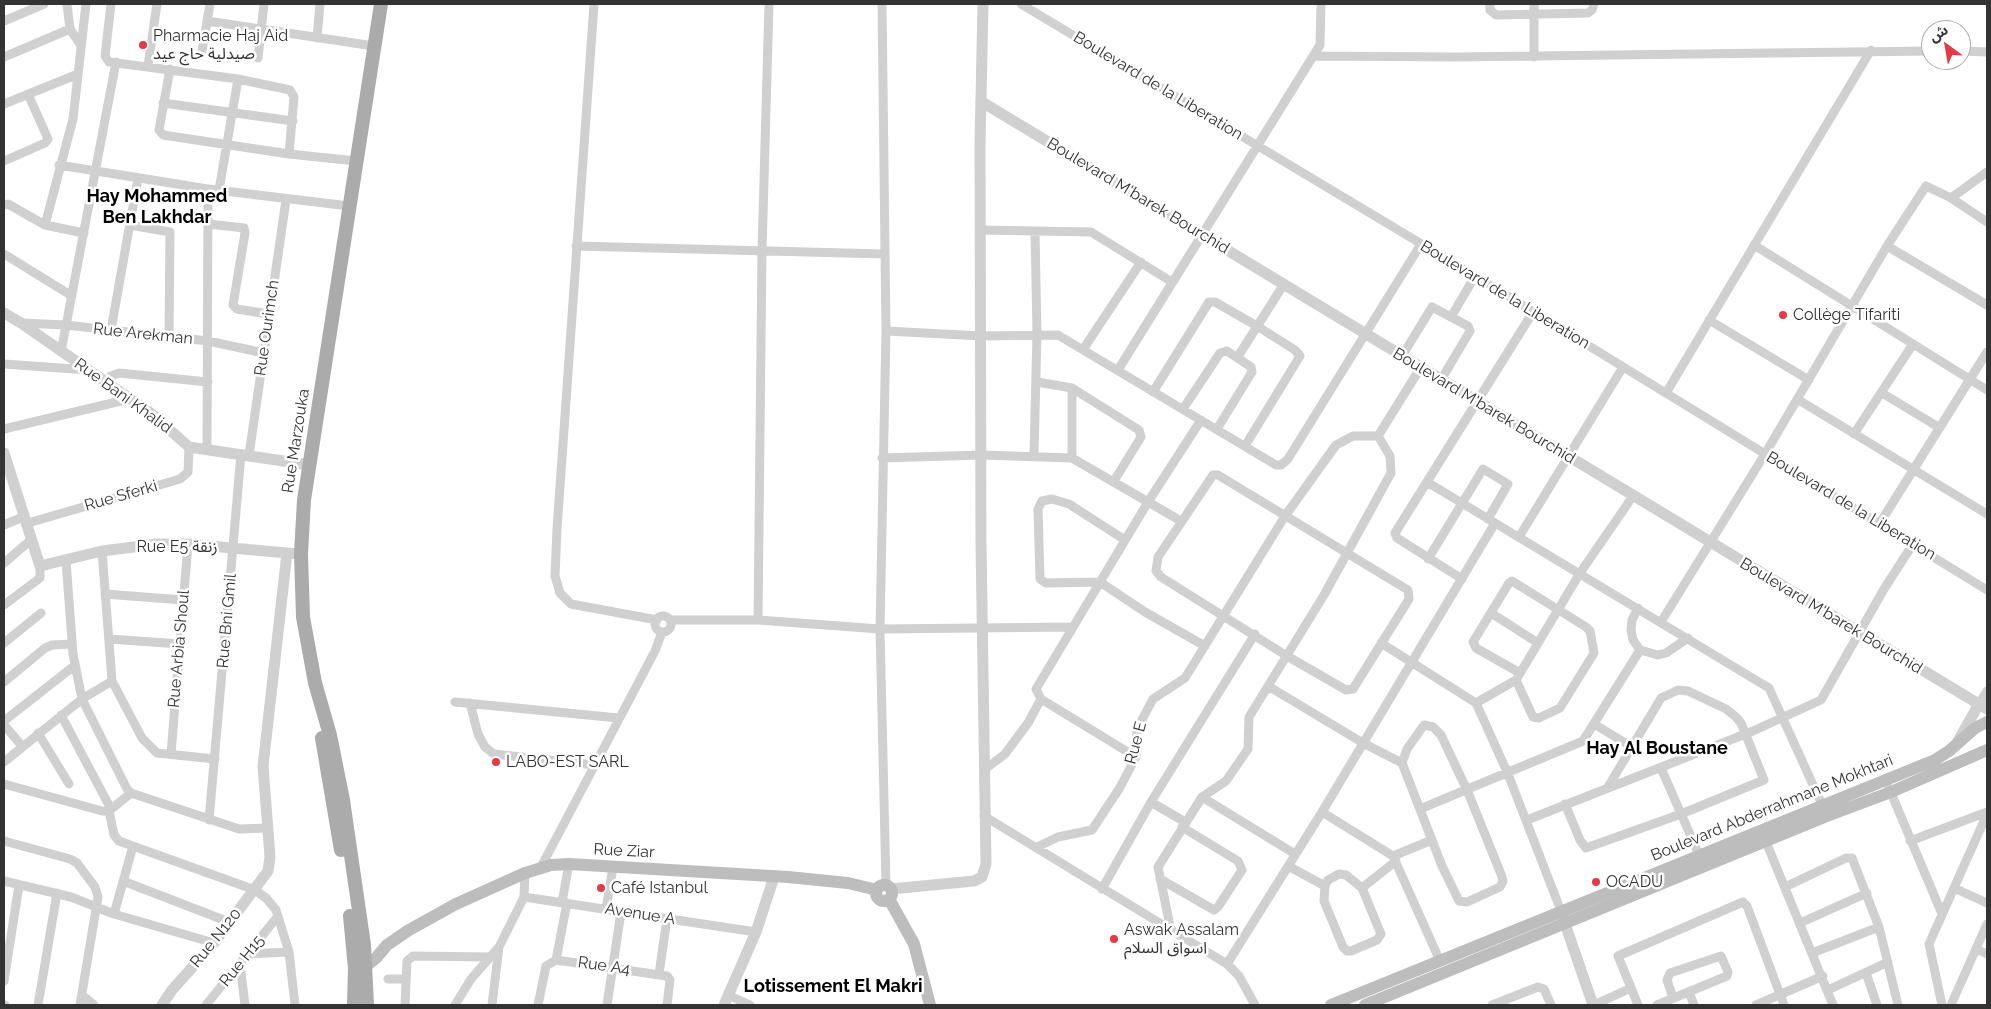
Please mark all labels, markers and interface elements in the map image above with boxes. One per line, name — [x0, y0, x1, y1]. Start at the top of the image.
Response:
north arrow — [1921, 20, 1971, 70]
text: ش — [1926, 21, 1951, 45]
place label: Pharmacie Haj Aid صيدلية حاج عيد — [153, 26, 288, 64]
street label: Boulevard de la Liberation — [1070, 28, 1246, 144]
marker: Pharmacie Haj Aid صيدلية حاج عيد — [137, 39, 149, 51]
street label: Boulevard M'barek Bourchid — [1043, 134, 1233, 258]
district label: Hay Mohammed Ben Lakhdar — [87, 186, 227, 228]
street label: Boulevard de la Liberation — [1417, 237, 1593, 353]
street label: Rue Ourimch — [251, 279, 283, 377]
place label: Collège Tifariti — [1793, 305, 1900, 325]
marker: Collège Tifariti — [1777, 309, 1789, 321]
street label: Rue Arekman — [92, 319, 194, 349]
street label: Boulevard M'barek Bourchid — [1389, 344, 1579, 468]
street label: Rue Bani Khalid — [71, 354, 175, 438]
street label: Rue Marzouka — [278, 387, 314, 495]
street label: Boulevard de la Liberation — [1763, 448, 1939, 564]
street label: Rue Sferki — [82, 476, 160, 516]
street label: Rue E5 زنقة — [136, 537, 218, 557]
street label: Boulevard M'barek Bourchid — [1736, 554, 1926, 678]
street label: Rue Bni Gmil — [213, 573, 241, 669]
street label: Rue Arbia Shoul — [164, 589, 194, 709]
street label: Rue E — [1121, 720, 1151, 766]
district label: Hay Al Boustane — [1586, 738, 1728, 760]
street label: Boulevard Abderrahmane Mokhtari — [1648, 750, 1896, 866]
place label: LABO-EST SARL — [506, 752, 629, 772]
marker: LABO-EST SARL — [490, 756, 502, 768]
street label: Rue Ziar — [593, 840, 655, 862]
place label: OCADU — [1606, 872, 1663, 892]
marker: OCADU — [1590, 876, 1602, 888]
place label: Café Istanbul — [611, 878, 708, 898]
marker: Café Istanbul — [595, 882, 607, 894]
street label: Avenue A — [603, 899, 677, 929]
street label: Rue N120 — [186, 905, 246, 971]
place label: Aswak Assalam اسواق السلام — [1124, 920, 1239, 958]
street label: Rue H15 — [215, 931, 269, 991]
marker: Aswak Assalam اسواق السلام — [1108, 933, 1120, 945]
street label: Rue A4 — [576, 953, 632, 979]
district label: Lotissement El Makri — [743, 976, 923, 998]

